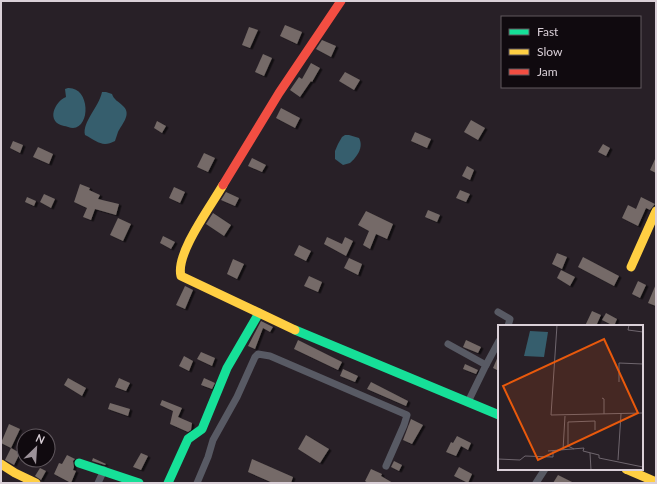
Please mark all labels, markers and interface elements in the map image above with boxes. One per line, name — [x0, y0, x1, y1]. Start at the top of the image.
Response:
legend — [501, 16, 641, 88]
text: Fast — [537, 24, 559, 39]
text: Slow — [537, 44, 563, 59]
text: Jam — [537, 64, 558, 79]
inset map — [498, 325, 643, 470]
north arrow — [16, 428, 56, 468]
text: N — [34, 431, 47, 446]

